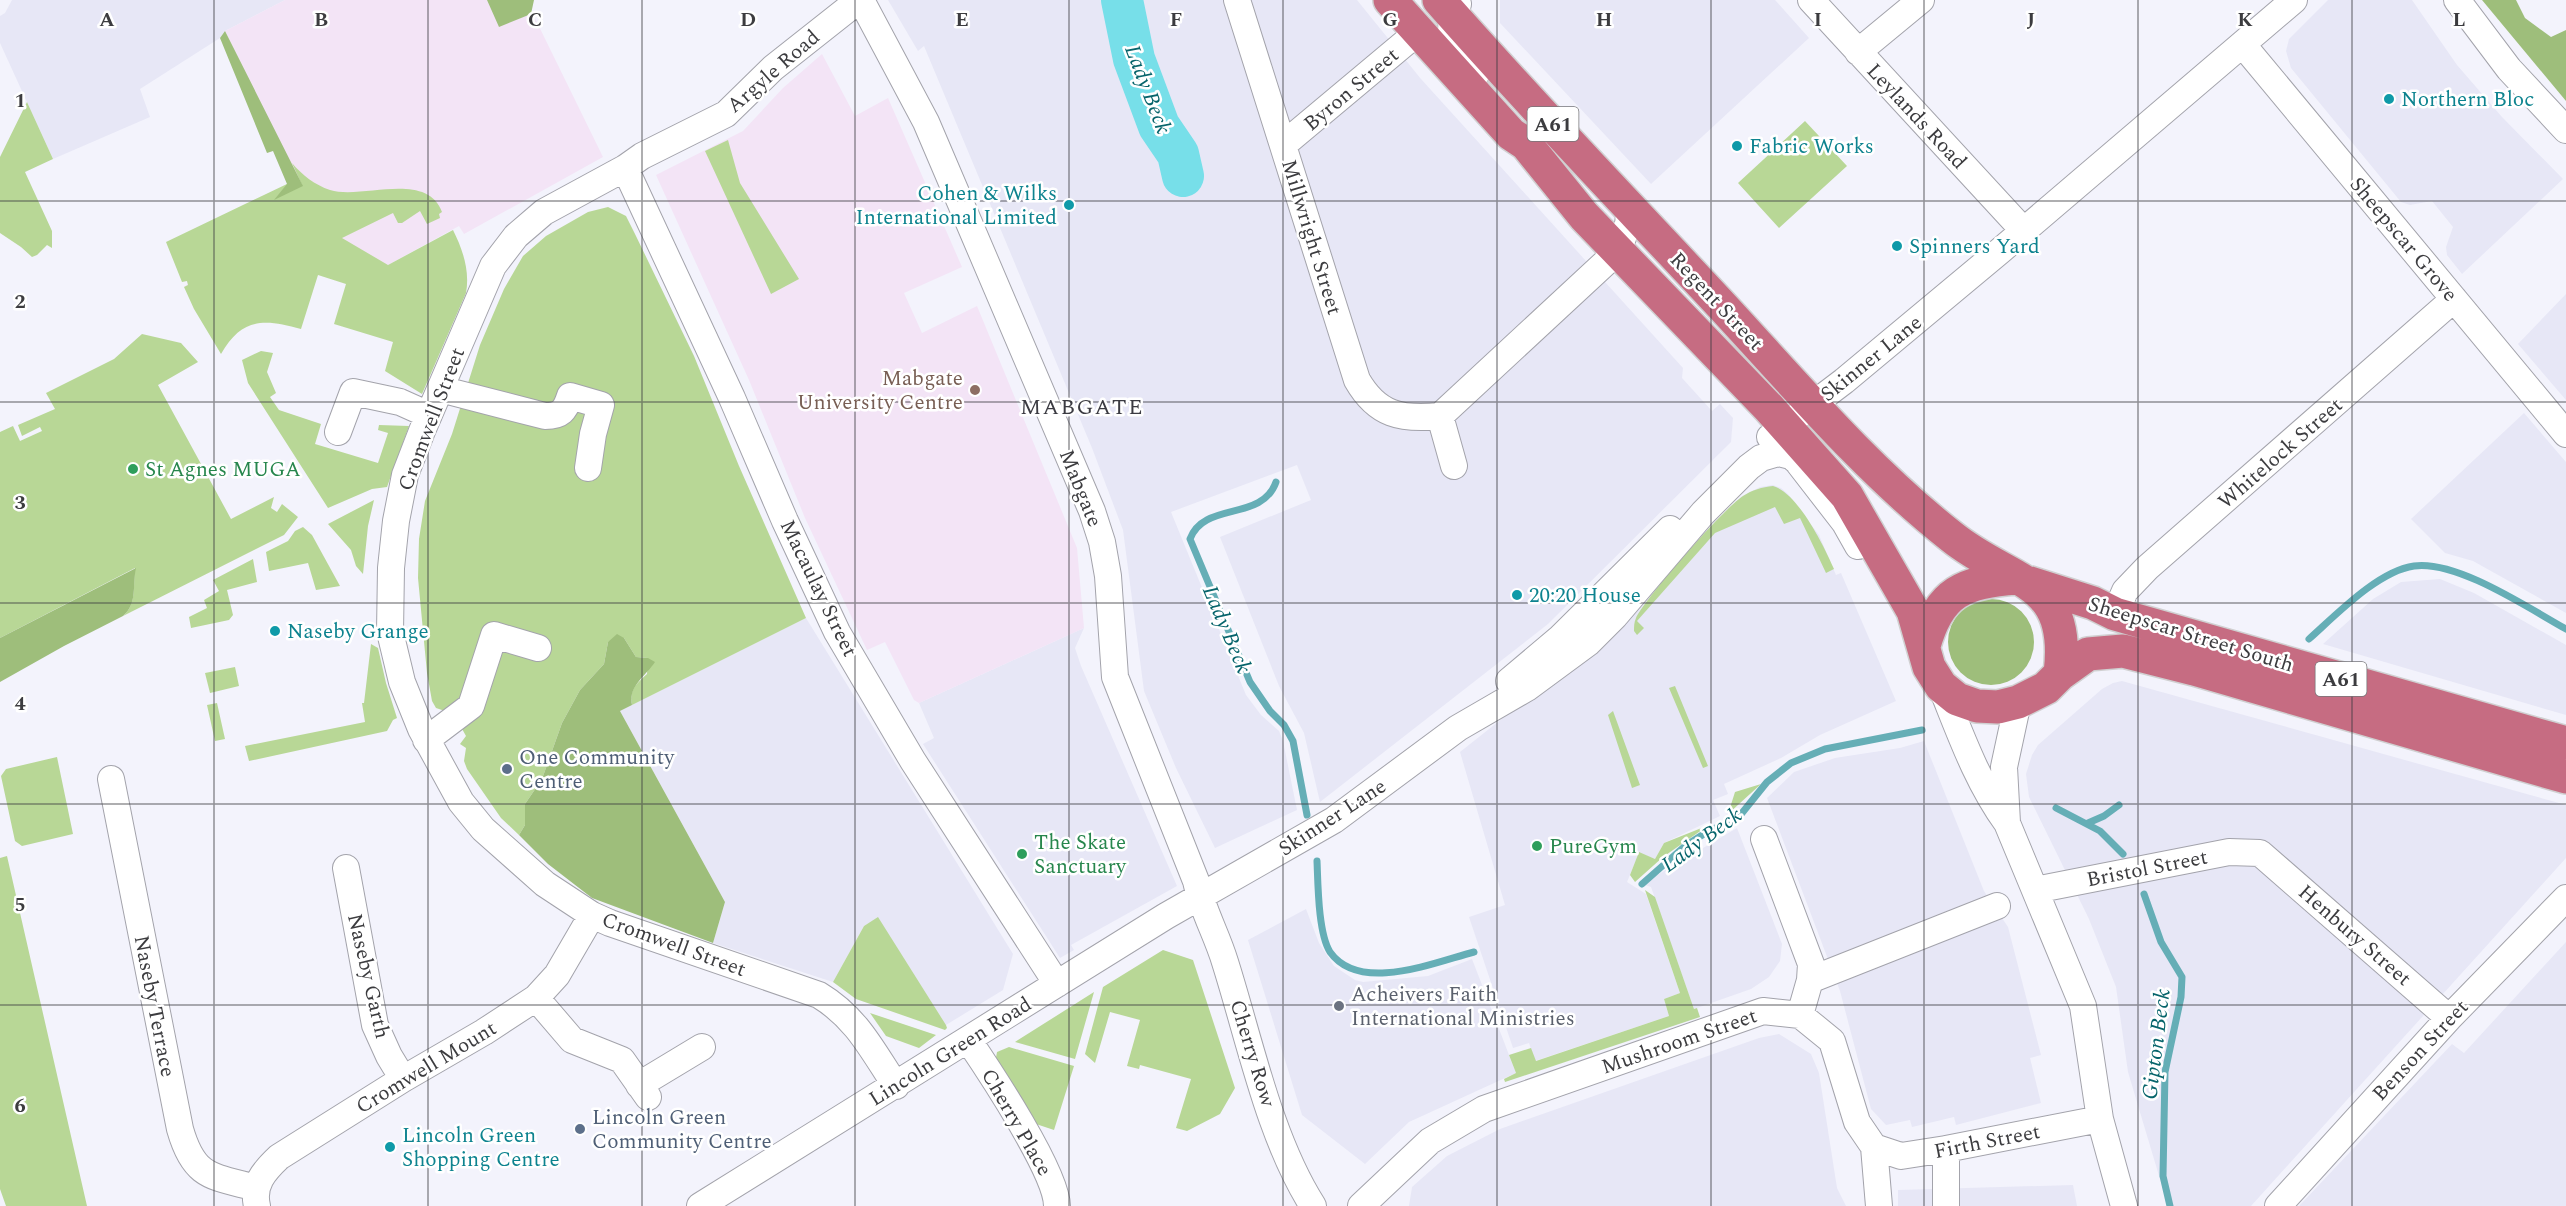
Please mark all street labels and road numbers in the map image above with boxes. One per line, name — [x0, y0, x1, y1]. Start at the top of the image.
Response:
street label: Argyle Road — [720, 22, 827, 121]
street label: Byron Street — [1297, 40, 1406, 139]
street label: Leylands Road — [1858, 56, 1974, 177]
road number: A61 — [1528, 107, 1578, 141]
street label: Millwright Street — [1272, 156, 1350, 319]
street label: Sheepscar Grove — [2341, 170, 2465, 309]
street label: Regent Street — [1662, 245, 1771, 358]
street label: Skinner Lane — [1814, 308, 1930, 410]
street label: Cromwell Street — [390, 343, 474, 496]
street label: Whitelock Street — [2211, 390, 2350, 517]
street label: Mabgate — [1050, 445, 1110, 532]
street label: Macaulay Street — [771, 514, 865, 663]
street label: Sheepscar Street South — [2084, 588, 2297, 681]
road number: A61 — [2316, 662, 2366, 696]
street label: Skinner Lane — [1272, 771, 1393, 865]
street label: Bristol Street — [2084, 842, 2211, 896]
street label: Henbury Street — [2290, 877, 2418, 994]
street label: Cromwell Street — [597, 904, 750, 986]
street label: Naseby Garth — [338, 910, 398, 1042]
street label: Naseby Terrace — [125, 933, 183, 1080]
street label: Lincoln Green Road — [863, 989, 1038, 1115]
street label: Benson Street — [2365, 992, 2477, 1109]
street label: Cherry Row — [1221, 996, 1284, 1112]
street label: Mushroom Street — [1597, 1000, 1761, 1084]
street label: Cromwell Mount — [350, 1013, 503, 1123]
street label: Cherry Place — [972, 1063, 1060, 1182]
street label: Firth Street — [1931, 1116, 2043, 1168]

